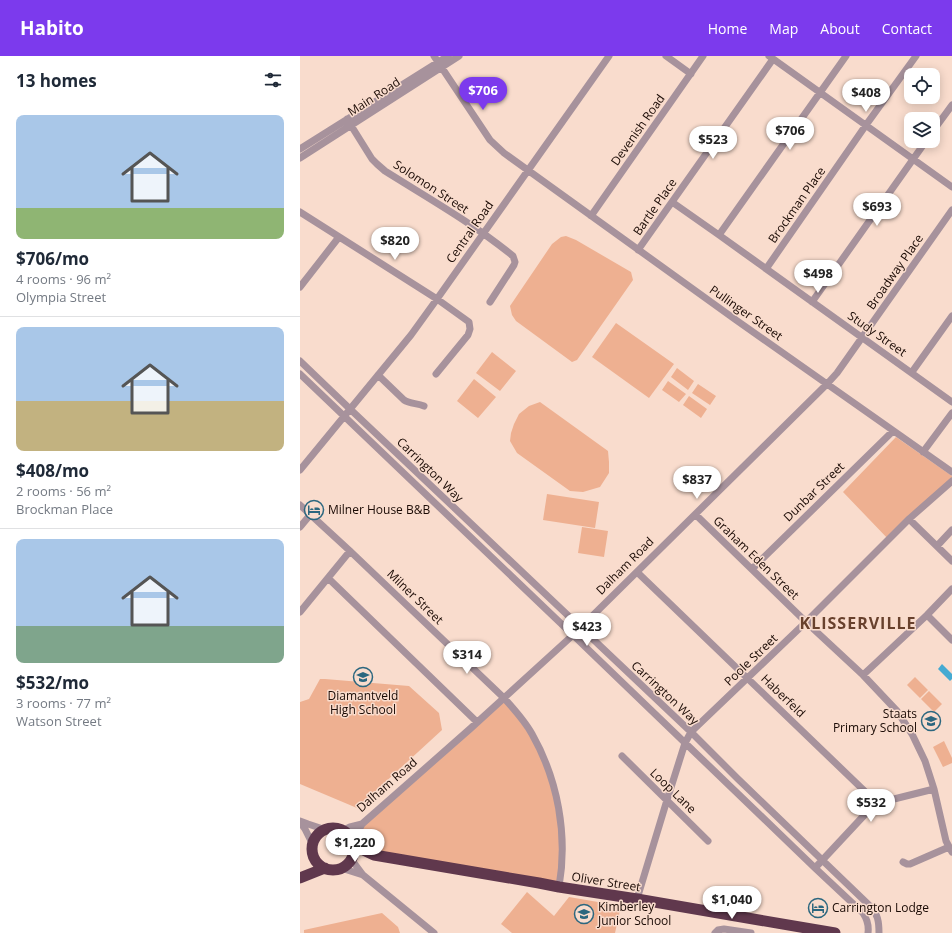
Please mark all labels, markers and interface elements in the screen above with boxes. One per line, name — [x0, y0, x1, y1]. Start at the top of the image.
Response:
text: Habito — [20, 15, 84, 41]
text: Home — [708, 19, 747, 38]
text: Map — [769, 19, 798, 38]
text: About — [820, 19, 860, 38]
text: Contact — [882, 19, 932, 38]
map controls — [904, 68, 940, 148]
button: locate — [904, 68, 940, 104]
text: 13 homes — [16, 69, 97, 92]
icon: filters — [262, 69, 284, 91]
street label: Main Road — [344, 73, 403, 120]
pin: $706 — [459, 77, 507, 111]
pin: $408 — [842, 79, 890, 113]
text: $706 — [468, 81, 498, 99]
text: $408 — [851, 83, 881, 101]
street label: Devenish Road — [607, 91, 668, 169]
button: layers — [904, 112, 940, 148]
pin: $706 — [766, 117, 814, 151]
text: $706 — [775, 121, 805, 139]
pin: $523 — [689, 126, 737, 160]
text: $523 — [698, 130, 728, 148]
icon: home — [114, 141, 186, 213]
street label: Solomon Street — [390, 156, 472, 217]
street label: Brockman Place — [764, 163, 829, 246]
street label: Bartle Place — [629, 175, 681, 239]
pin: $693 — [853, 193, 901, 227]
street label: Central Road — [442, 197, 497, 266]
text: $693 — [862, 197, 892, 215]
pin: $820 — [371, 227, 419, 261]
street label: Broadway Place — [862, 230, 927, 313]
text: $820 — [380, 231, 410, 249]
text: $706/mo — [16, 247, 89, 270]
pin: $498 — [794, 260, 842, 294]
text: $498 — [803, 264, 833, 282]
text: 4 rooms · 96 m² — [16, 270, 111, 288]
street label: Pullinger Street — [706, 281, 786, 344]
text: Olympia Street — [16, 288, 106, 306]
street label: Study Street — [844, 307, 910, 360]
icon: home — [114, 353, 186, 425]
street label: Carrington Way — [393, 433, 468, 507]
street label: Dunbar Street — [779, 458, 848, 525]
text: $408/mo — [16, 459, 89, 482]
pin: $837 — [673, 466, 721, 500]
text: $837 — [682, 470, 712, 488]
text: 2 rooms · 56 m² — [16, 482, 111, 500]
hotel icon: Milner House B&B — [303, 499, 325, 521]
text: Brockman Place — [16, 500, 113, 518]
place label: Milner House B&B — [328, 501, 430, 518]
street label: Graham Eden Street — [710, 512, 803, 603]
street label: Dalham Road — [592, 533, 657, 598]
icon: home — [114, 565, 186, 637]
street label: Milner Street — [383, 565, 447, 628]
district label: KLISSERVILLE — [800, 612, 916, 634]
pin: $423 — [563, 613, 611, 647]
text: $423 — [572, 617, 602, 635]
street label: Poole Street — [720, 630, 781, 689]
pin: $314 — [443, 641, 491, 675]
text: $314 — [452, 645, 482, 663]
street label: Carrington Way — [628, 657, 704, 729]
school or university icon: Diamantveld High School — [352, 666, 374, 688]
street label: Haberfeld — [757, 670, 809, 721]
text: $532/mo — [16, 671, 89, 694]
place label: Diamantveld High School — [328, 687, 398, 718]
text: 3 rooms · 77 m² — [16, 694, 111, 712]
place label: Staats Primary School — [833, 705, 917, 736]
school or university icon: Staats Primary School — [920, 710, 942, 732]
text: Watson Street — [16, 712, 102, 730]
street label: Dalham Road — [353, 754, 421, 816]
street label: Loop Lane — [647, 764, 700, 817]
pin: $532 — [847, 789, 895, 823]
text: $532 — [856, 793, 886, 811]
pin: $1,220 — [322, 829, 388, 863]
text: $1,220 — [335, 833, 375, 851]
street label: Oliver Street — [570, 868, 642, 895]
pin: $1,040 — [699, 886, 765, 920]
text: $1,040 — [712, 890, 752, 908]
hotel icon: Carrington Lodge — [807, 897, 829, 919]
place label: Kimberley Junior School — [597, 898, 671, 929]
place label: Carrington Lodge — [832, 899, 929, 916]
school or university icon: Kimberley Junior School — [573, 903, 595, 925]

